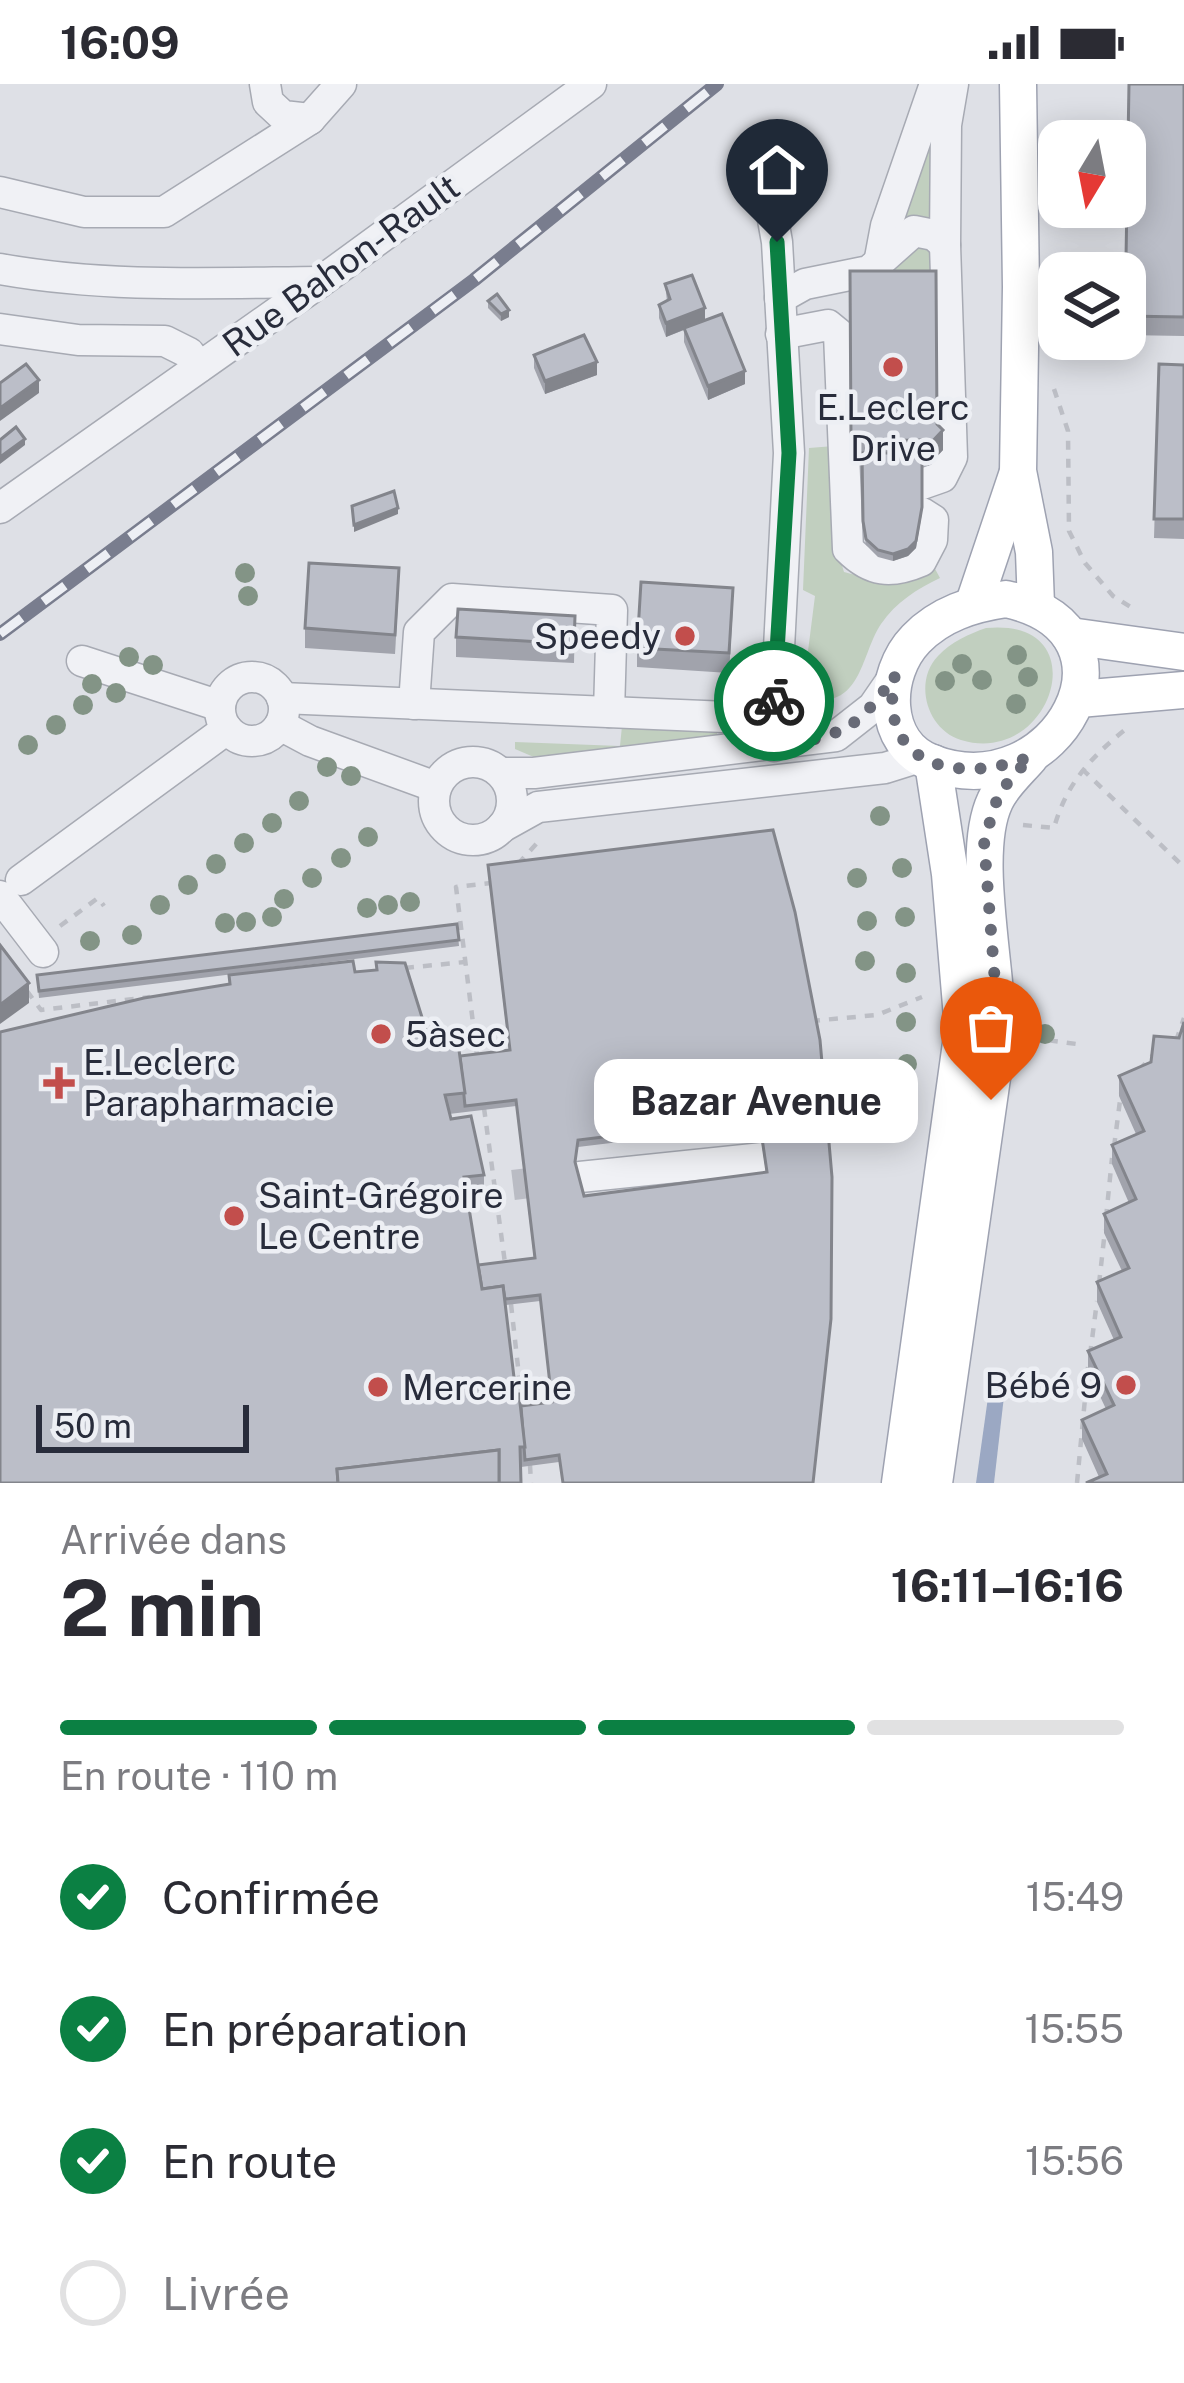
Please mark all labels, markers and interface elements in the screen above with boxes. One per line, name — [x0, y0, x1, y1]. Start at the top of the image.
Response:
text: 16:09 — [60, 16, 180, 69]
pin — [726, 119, 828, 242]
north arrow — [1038, 120, 1146, 228]
map controls — [1038, 120, 1146, 360]
icon: home — [744, 137, 810, 203]
street label: Rue Bahon-Rault — [215, 165, 467, 365]
button: layers — [1038, 252, 1146, 360]
marker: E.Leclerc Drive — [880, 354, 906, 380]
place label: E.Leclerc Drive — [816, 386, 970, 469]
place label: Speedy — [534, 615, 661, 657]
marker: Speedy — [672, 623, 698, 649]
courier — [714, 641, 834, 761]
icon: bike — [741, 668, 807, 734]
pin — [940, 977, 1042, 1100]
icon: bag — [958, 995, 1024, 1061]
place label: 5àsec — [405, 1013, 506, 1055]
marker: 5àsec — [368, 1021, 394, 1047]
place label: E.Leclerc Parapharmacie — [83, 1041, 335, 1124]
callout: Bazar Avenue — [595, 1058, 919, 1142]
marker: E.Leclerc Parapharmacie — [46, 1070, 72, 1096]
text: Bazar Avenue — [630, 1078, 882, 1124]
place label: Saint-Grégoire Le Centre — [258, 1174, 504, 1257]
marker: Saint-Grégoire Le Centre — [221, 1203, 247, 1229]
place label: Bébé 9 — [984, 1364, 1102, 1406]
place label: Mercerine — [402, 1366, 572, 1408]
marker: Bébé 9 — [1113, 1372, 1139, 1398]
marker: Mercerine — [365, 1374, 391, 1400]
scale bar — [36, 1399, 249, 1452]
text: 50 m — [54, 1407, 132, 1445]
text: Arrivée dans — [60, 1517, 287, 1563]
text: 16:11–16:16 — [891, 1559, 1124, 1612]
text: 2 min — [60, 1562, 264, 1654]
text: En route · 110 m — [60, 1753, 338, 1799]
icon: check — [60, 1864, 126, 1930]
text: Confirmée — [162, 1871, 380, 1924]
text: 15:49 — [1026, 1874, 1124, 1920]
icon: check — [60, 1996, 126, 2062]
text: En préparation — [162, 2003, 468, 2056]
text: 15:55 — [1024, 2006, 1124, 2052]
icon: check — [60, 2128, 126, 2194]
text: En route — [162, 2135, 337, 2188]
text: 15:56 — [1025, 2138, 1124, 2184]
text: Livrée — [162, 2267, 290, 2320]

